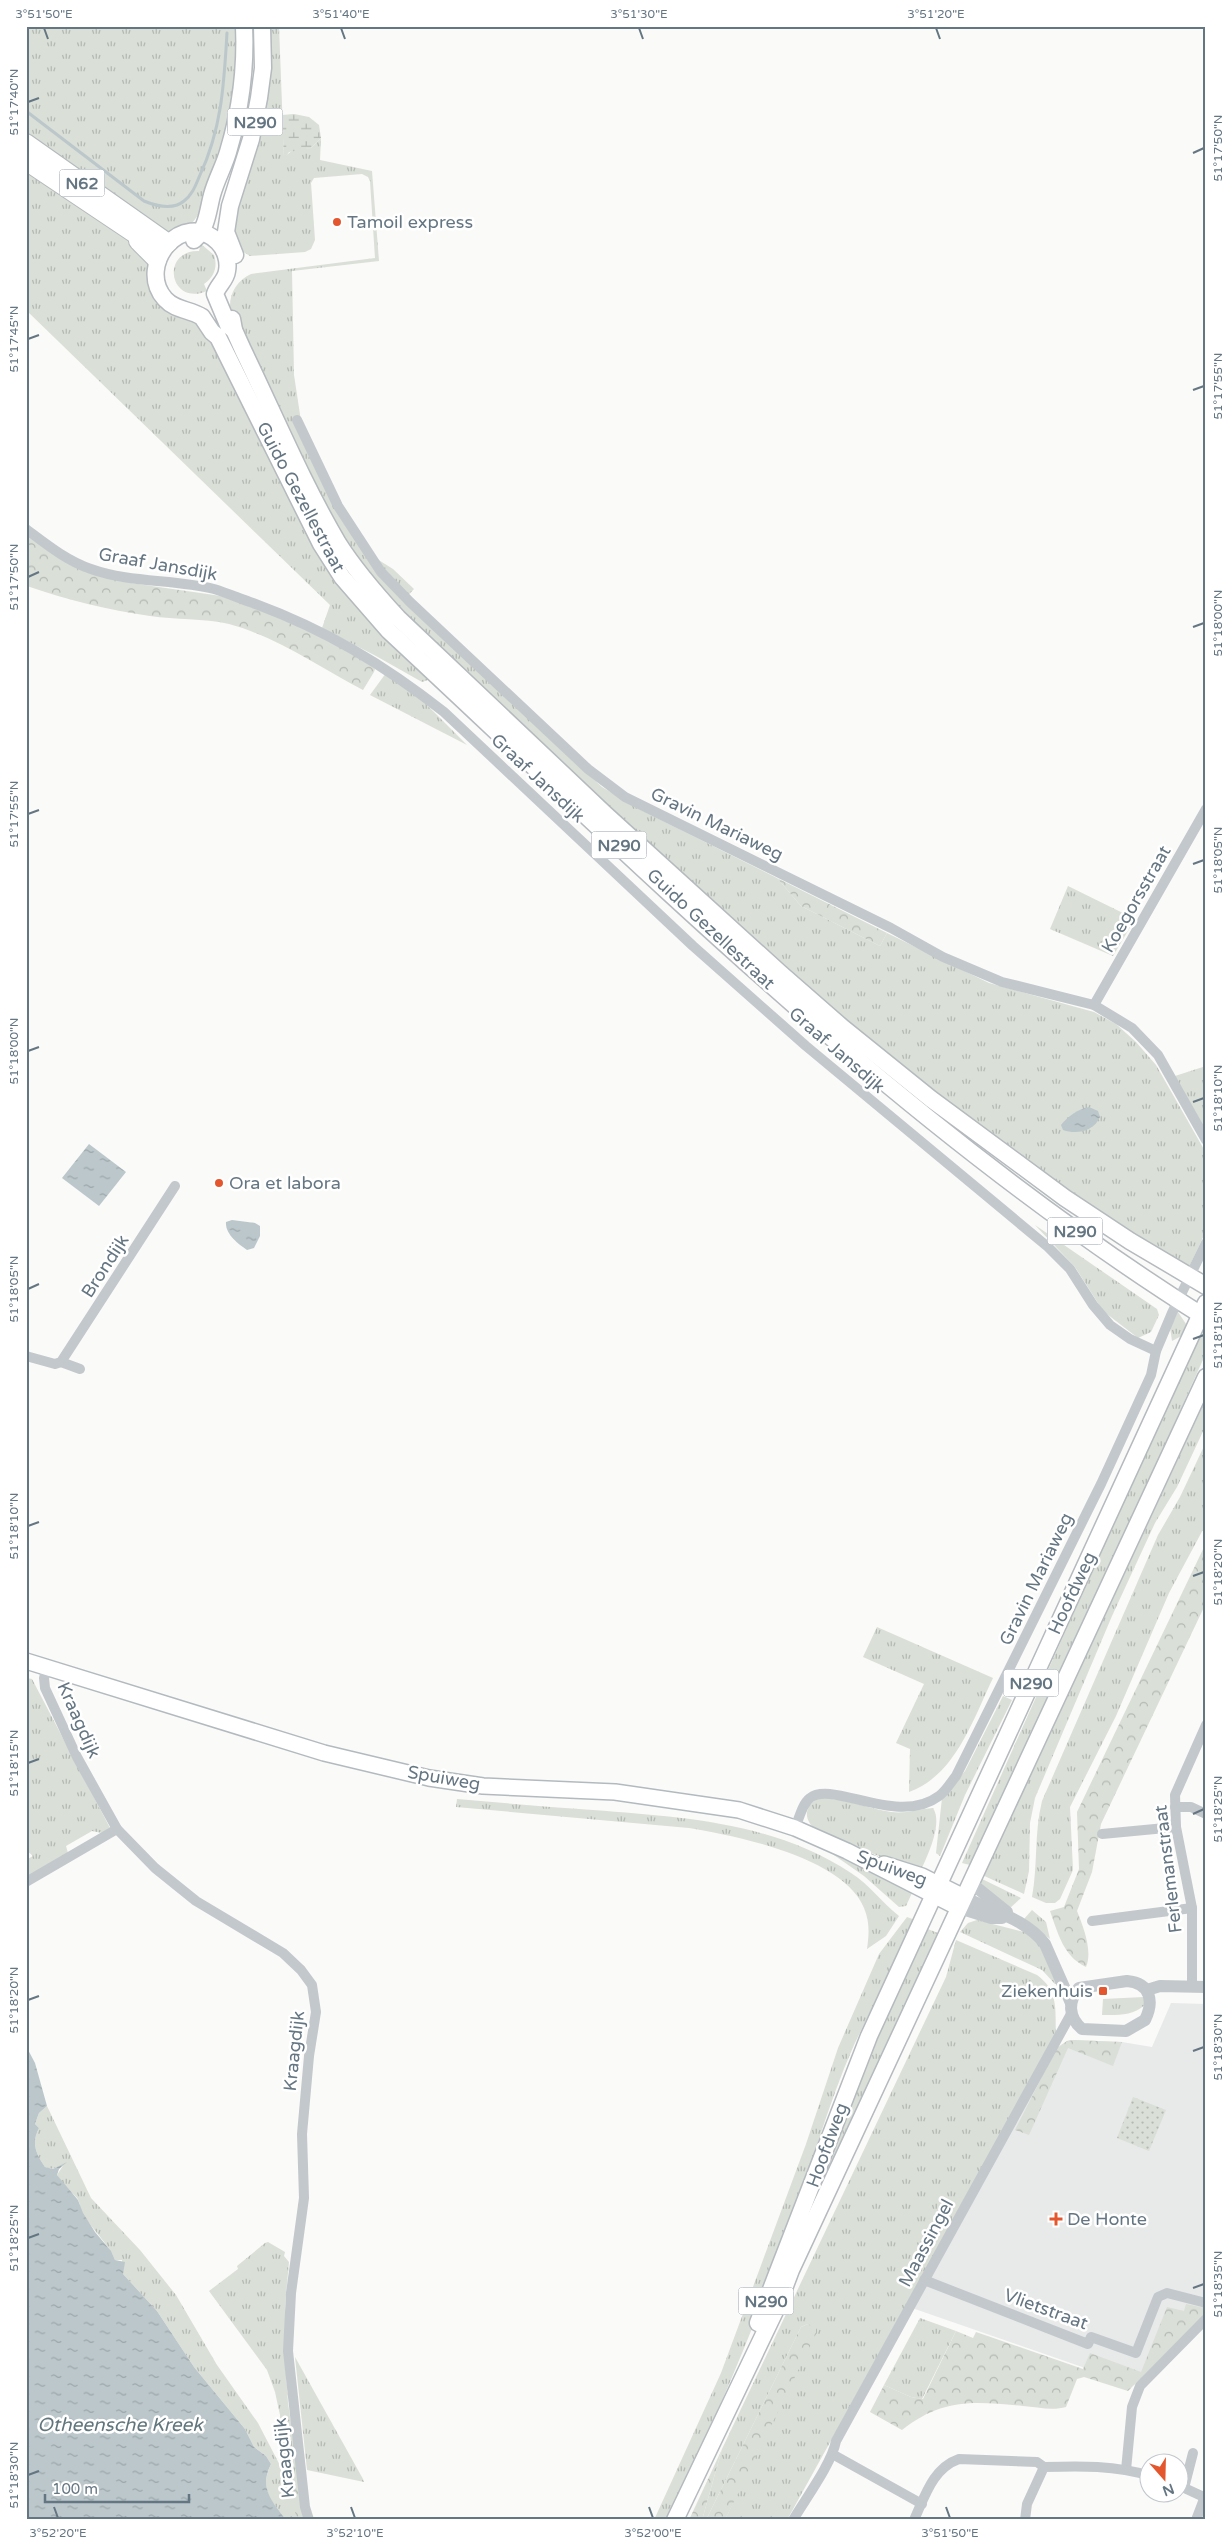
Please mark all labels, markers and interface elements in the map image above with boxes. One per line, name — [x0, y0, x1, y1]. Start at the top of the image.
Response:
text: 3°51'50"E — [15, 7, 73, 21]
text: 3°51'40"E — [312, 7, 370, 21]
text: 3°51'30"E — [610, 7, 668, 21]
text: 3°51'20"E — [907, 7, 965, 21]
text: 51°17'40"N — [7, 69, 21, 136]
road number: N290 — [228, 108, 282, 136]
text: 51°17'50"N — [1211, 115, 1225, 182]
road number: N62 — [59, 170, 104, 197]
place label: Tamoil express — [347, 211, 473, 233]
marker: Tamoil express — [331, 216, 343, 228]
text: 51°17'45"N — [7, 306, 21, 373]
text: 51°17'55"N — [1211, 353, 1225, 420]
street label: Guido Gezellestraat — [252, 418, 350, 576]
street label: Graaf Jansdijk — [97, 543, 219, 585]
text: 51°17'50"N — [7, 544, 21, 611]
text: 51°18'00"N — [1211, 590, 1225, 657]
street label: Graaf Jansdijk — [486, 729, 590, 827]
text: 51°17'55"N — [7, 781, 21, 848]
street label: Gravin Mariaweg — [647, 782, 787, 866]
text: 51°18'05"N — [1211, 827, 1225, 894]
road number: N290 — [592, 832, 646, 858]
street label: Koegorsstraat — [1096, 841, 1176, 957]
street label: Guido Gezellestraat — [642, 864, 780, 994]
street label: Graaf Jansdijk — [784, 1002, 890, 1098]
text: 51°18'00"N — [7, 1018, 21, 1085]
text: 51°18'10"N — [1211, 1065, 1225, 1132]
place label: Ora et labora — [229, 1172, 341, 1194]
marker: Ora et labora — [213, 1177, 225, 1189]
road number: N290 — [1048, 1218, 1102, 1244]
street label: Brondijk — [76, 1230, 134, 1302]
text: 51°18'05"N — [7, 1256, 21, 1323]
text: 51°18'15"N — [1211, 1302, 1225, 1369]
text: 51°18'10"N — [7, 1493, 21, 1560]
street label: Gravin Mariaweg — [994, 1509, 1078, 1649]
text: 51°18'20"N — [1211, 1539, 1225, 1606]
street label: Hoofdweg — [1043, 1548, 1101, 1638]
road number: N290 — [1004, 1670, 1058, 1696]
street label: Kraagdijk — [53, 1679, 106, 1762]
text: 51°18'15"N — [7, 1730, 21, 1797]
street label: Spuiweg — [406, 1761, 482, 1795]
text: 51°18'25"N — [1211, 1776, 1225, 1843]
street label: Ferlemanstraat — [1149, 1804, 1187, 1934]
street label: Spuiweg — [854, 1845, 930, 1891]
text: 51°18'20"N — [7, 1967, 21, 2034]
place label: Ziekenhuis — [1001, 1980, 1093, 2002]
marker: Ziekenhuis — [1097, 1985, 1109, 1997]
street label: Kraagdijk — [279, 2009, 309, 2092]
text: 51°18'30"N — [1211, 2014, 1225, 2081]
street label: Hoofdweg — [802, 2100, 852, 2190]
street label: Maassingel — [894, 2195, 958, 2291]
text: 51°18'25"N — [7, 2205, 21, 2272]
place label: De Honte — [1067, 2208, 1147, 2230]
marker: De Honte — [1049, 2212, 1063, 2226]
text: 51°18'35"N — [1211, 2251, 1225, 2318]
street label: Vlietstraat — [1001, 2284, 1091, 2334]
road number: N290 — [738, 2288, 794, 2314]
water label: Otheensche Kreek — [37, 2414, 204, 2436]
street label: Kraagdijk — [269, 2416, 299, 2499]
text: 51°18'30"N — [7, 2442, 21, 2509]
north arrow — [1140, 2454, 1190, 2504]
scale bar — [45, 2471, 189, 2503]
text: 100 m — [52, 2480, 98, 2498]
text: N — [1160, 2480, 1176, 2500]
text: 3°52'20"E — [29, 2526, 87, 2540]
text: 3°52'10"E — [326, 2526, 384, 2540]
text: 3°52'00"E — [624, 2526, 682, 2540]
text: 3°51'50"E — [921, 2526, 979, 2540]

